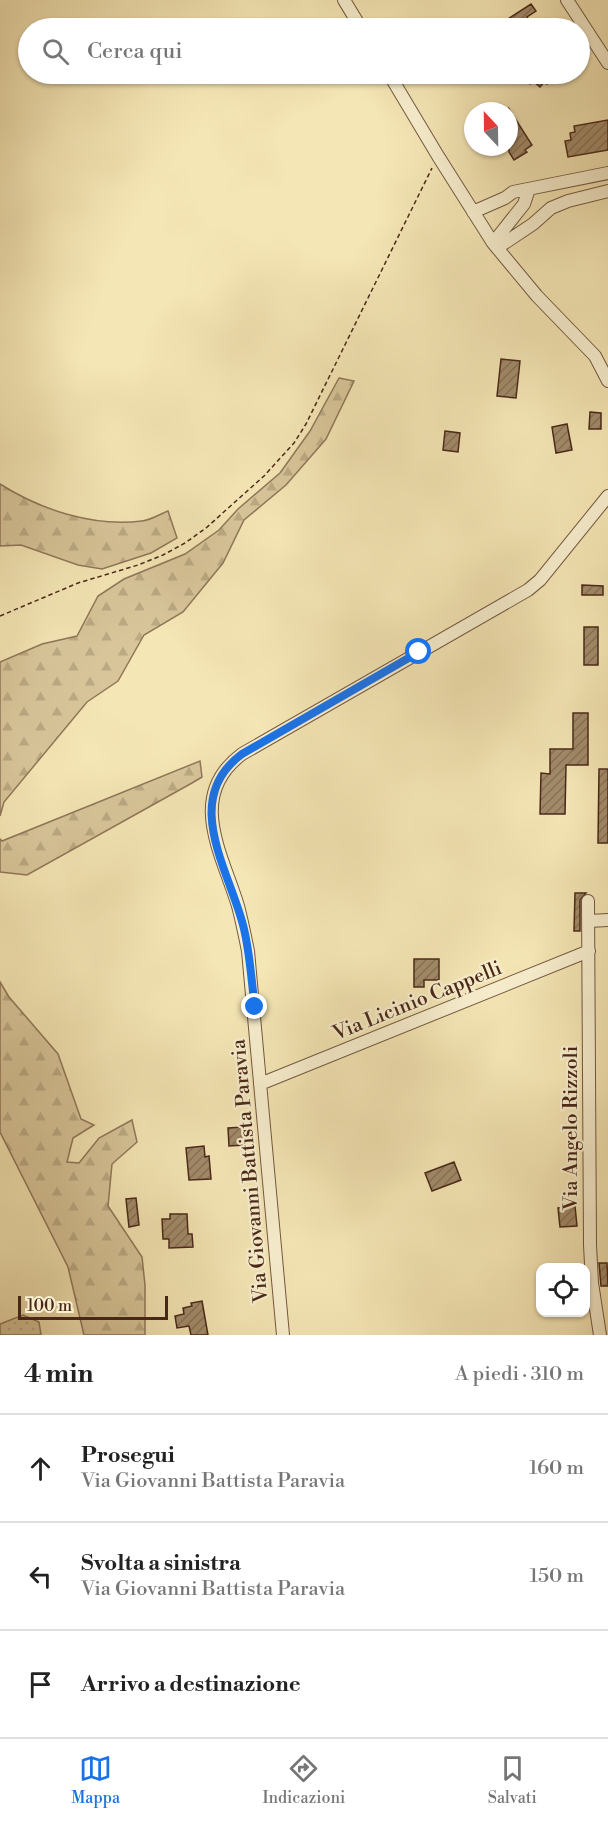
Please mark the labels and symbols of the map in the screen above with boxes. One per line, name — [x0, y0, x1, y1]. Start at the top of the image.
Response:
north arrow — [464, 102, 518, 156]
route start — [405, 638, 431, 664]
street label: Via Licinio Cappelli — [329, 956, 506, 1047]
route end — [241, 993, 267, 1019]
street label: Via Giovanni Battista Paravia — [226, 1037, 275, 1305]
street label: Via Angelo Rizzoli — [559, 1045, 584, 1211]
scale bar — [18, 1293, 168, 1320]

